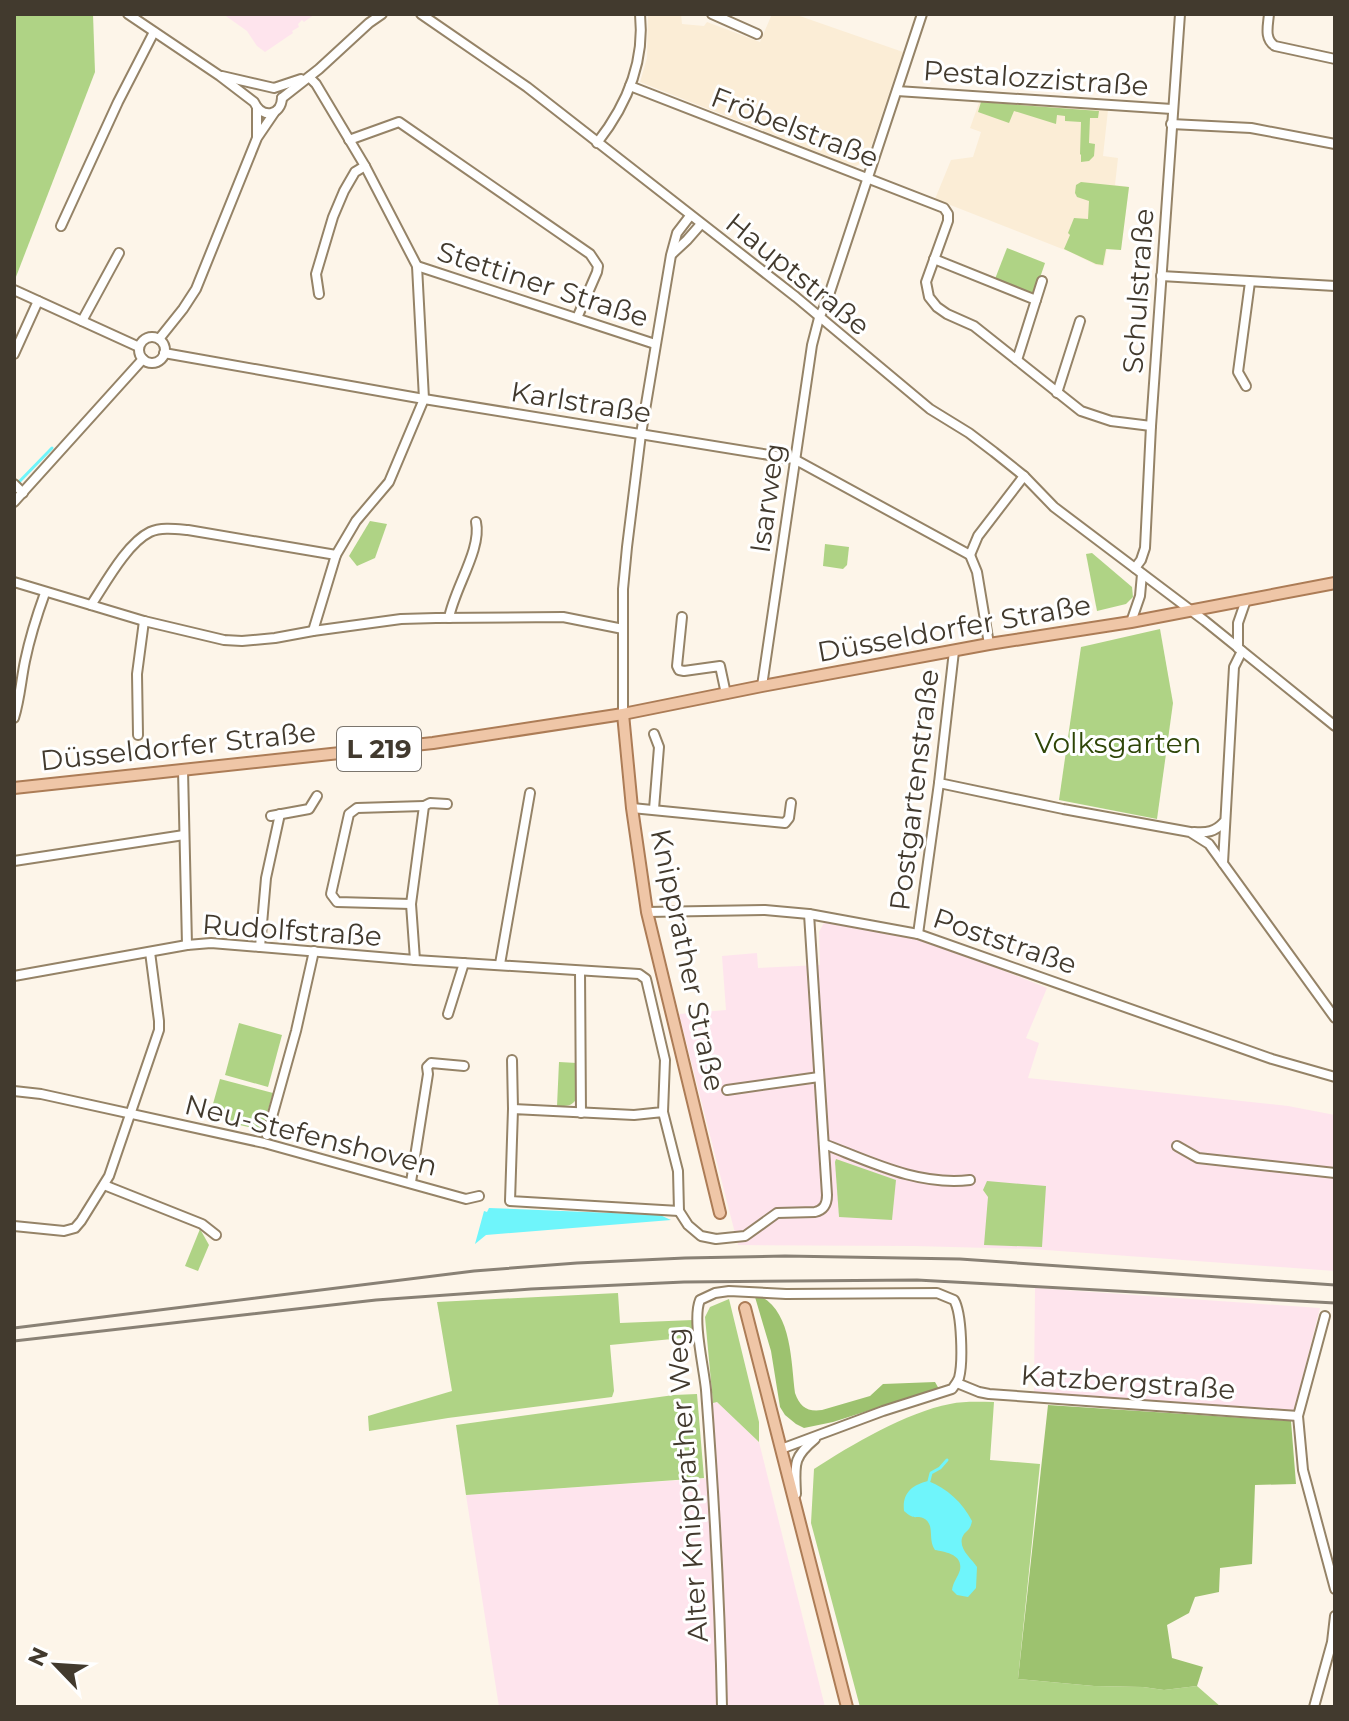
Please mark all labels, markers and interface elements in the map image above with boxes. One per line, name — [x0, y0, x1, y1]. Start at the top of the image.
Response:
street label: Pestalozzistraße — [922, 53, 1150, 103]
street label: Fröbelstraße — [706, 79, 884, 175]
street label: Hauptstraße — [719, 205, 877, 343]
street label: Schulstraße — [1115, 207, 1161, 375]
street label: Stettiner Straße — [433, 234, 653, 334]
street label: Karlstraße — [508, 374, 654, 430]
street label: Isarweg — [742, 441, 792, 555]
street label: Düsseldorfer Straße — [815, 587, 1093, 669]
street label: Postgartenstraße — [882, 667, 946, 913]
street label: Düsseldorfer Straße — [38, 715, 318, 777]
park label: Volksgarten — [1034, 726, 1202, 760]
road number: L 219 — [337, 727, 421, 771]
street label: Knipprather Straße — [644, 826, 732, 1094]
street label: Poststraße — [929, 901, 1081, 981]
street label: Rudolfstraße — [201, 907, 383, 953]
street label: Neu-Stefenshoven — [181, 1087, 441, 1183]
street label: Alter Knipprather Weg — [659, 1326, 715, 1644]
street label: Katzbergstraße — [1020, 1358, 1236, 1406]
north arrow — [16, 1625, 96, 1705]
text: N — [22, 1643, 54, 1671]

